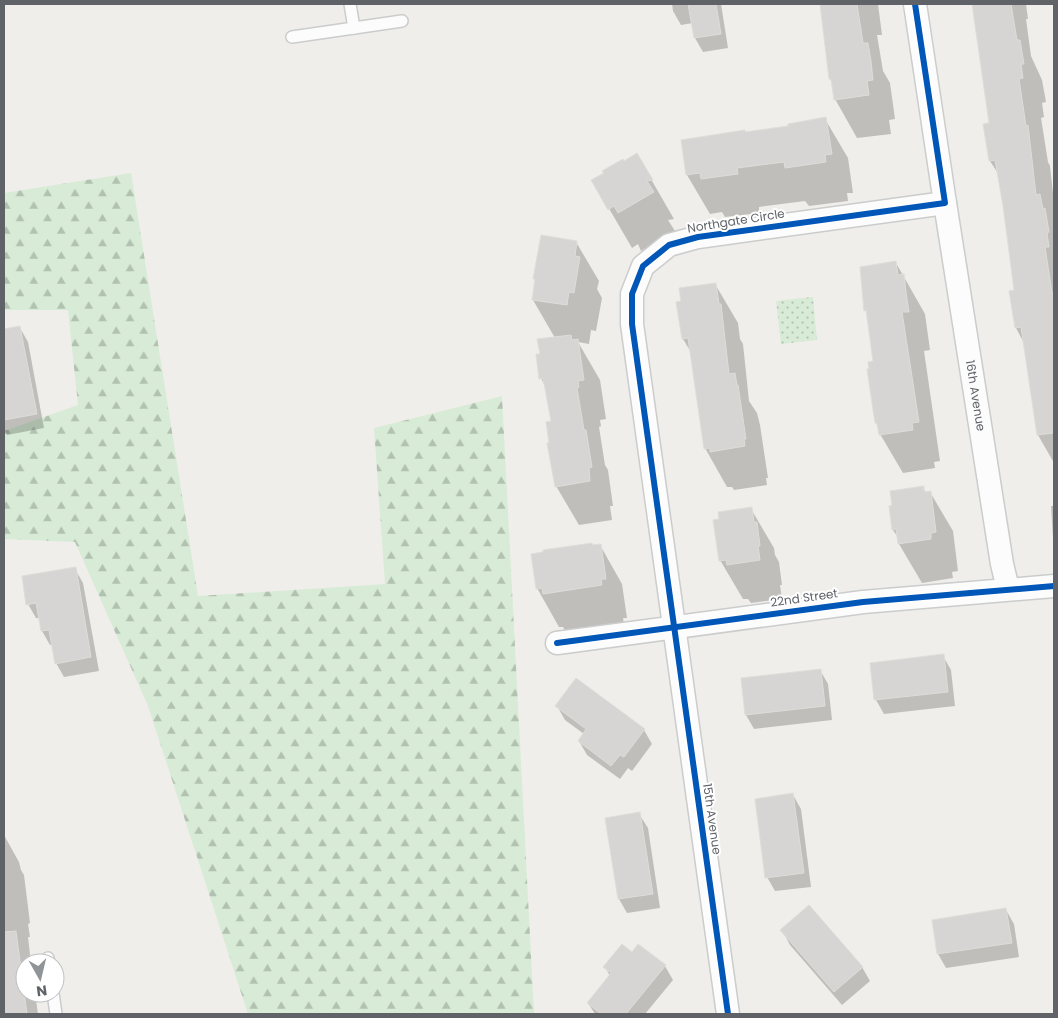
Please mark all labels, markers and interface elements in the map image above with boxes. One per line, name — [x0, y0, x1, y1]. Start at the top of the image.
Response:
street label: Northgate Circle — [686, 204, 786, 237]
street label: 16th Avenue — [962, 359, 990, 432]
street label: 22nd Street — [769, 584, 839, 611]
street label: 15th Avenue — [699, 782, 726, 856]
north arrow — [15, 953, 65, 1003]
text: N — [35, 980, 48, 1002]

